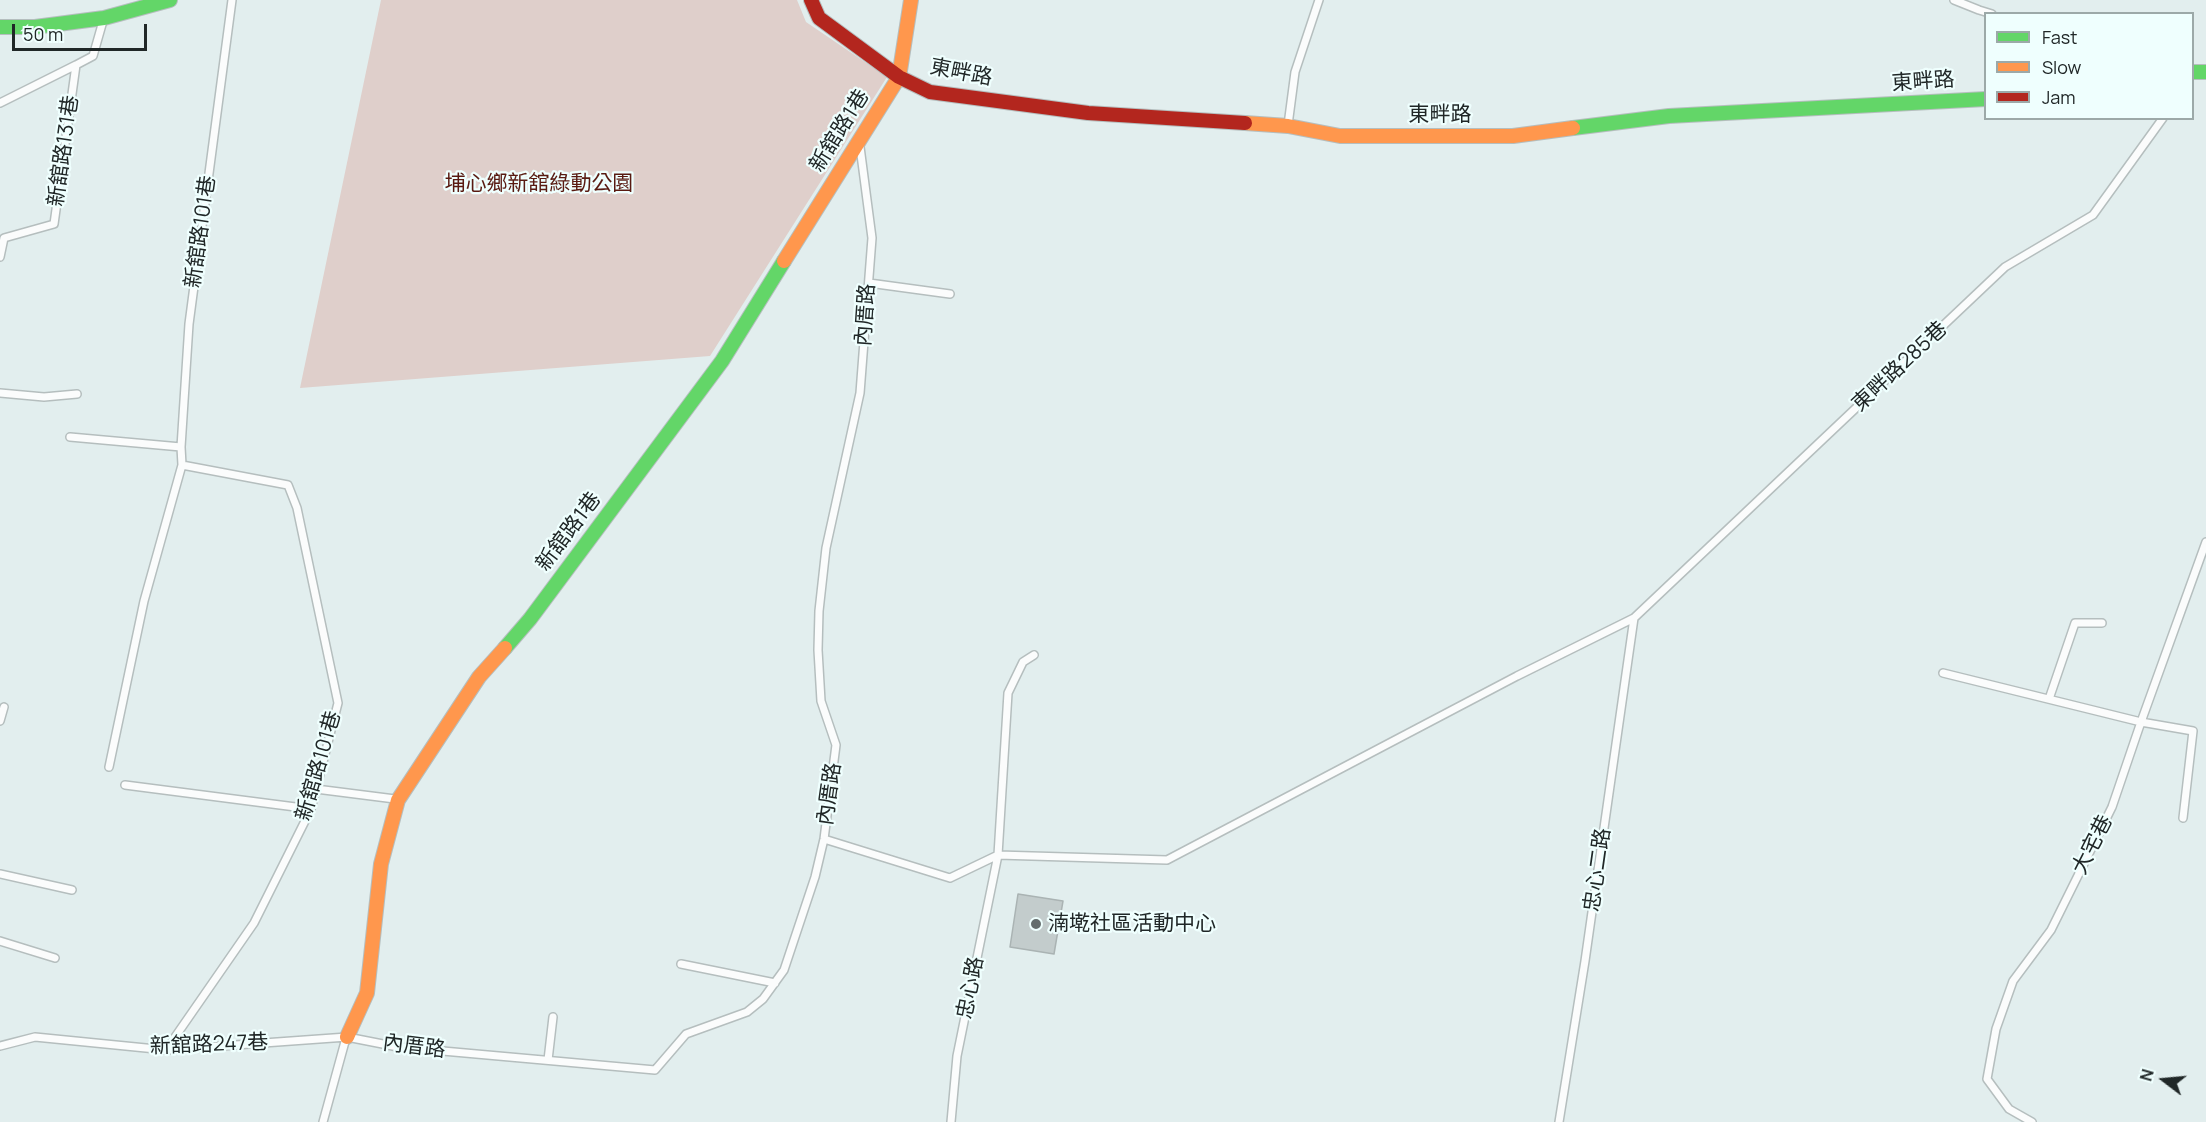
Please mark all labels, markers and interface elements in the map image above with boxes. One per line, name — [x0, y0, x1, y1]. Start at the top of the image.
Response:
scale bar — [15, 12, 150, 50]
legend — [1984, 12, 2194, 120]
text: 50 m — [23, 22, 63, 46]
text: Fast — [2042, 25, 2077, 49]
street label: 東畔路 — [928, 55, 994, 91]
text: Slow — [2042, 55, 2081, 79]
street label: 東畔路 — [1891, 67, 1955, 97]
street label: 新舘路1巷 — [805, 85, 875, 177]
text: Jam — [2042, 85, 2076, 109]
street label: 新舘路131巷 — [44, 94, 84, 208]
street label: 東畔路 — [1409, 102, 1471, 128]
park label: 埔心鄉新舘綠動公園 — [445, 171, 633, 197]
street label: 新舘路101巷 — [181, 174, 221, 290]
street label: 內厝路 — [851, 283, 881, 347]
street label: 東畔路285巷 — [1847, 317, 1953, 417]
street label: 新舘路1巷 — [531, 488, 607, 576]
street label: 新舘路101巷 — [291, 708, 347, 824]
street label: 內厝路 — [813, 761, 847, 827]
street label: 大宅巷 — [2067, 811, 2119, 879]
street label: 忠心二路 — [1580, 827, 1616, 913]
place label: 湳墘社區活動中心 — [1048, 911, 1216, 937]
marker: 湳墘社區活動中心 — [1029, 917, 1043, 931]
street label: 忠心路 — [953, 955, 989, 1021]
street label: 新舘路247巷 — [149, 1030, 269, 1060]
street label: 內厝路 — [381, 1031, 447, 1063]
north arrow — [2134, 1050, 2194, 1110]
text: N — [2135, 1066, 2159, 1084]

